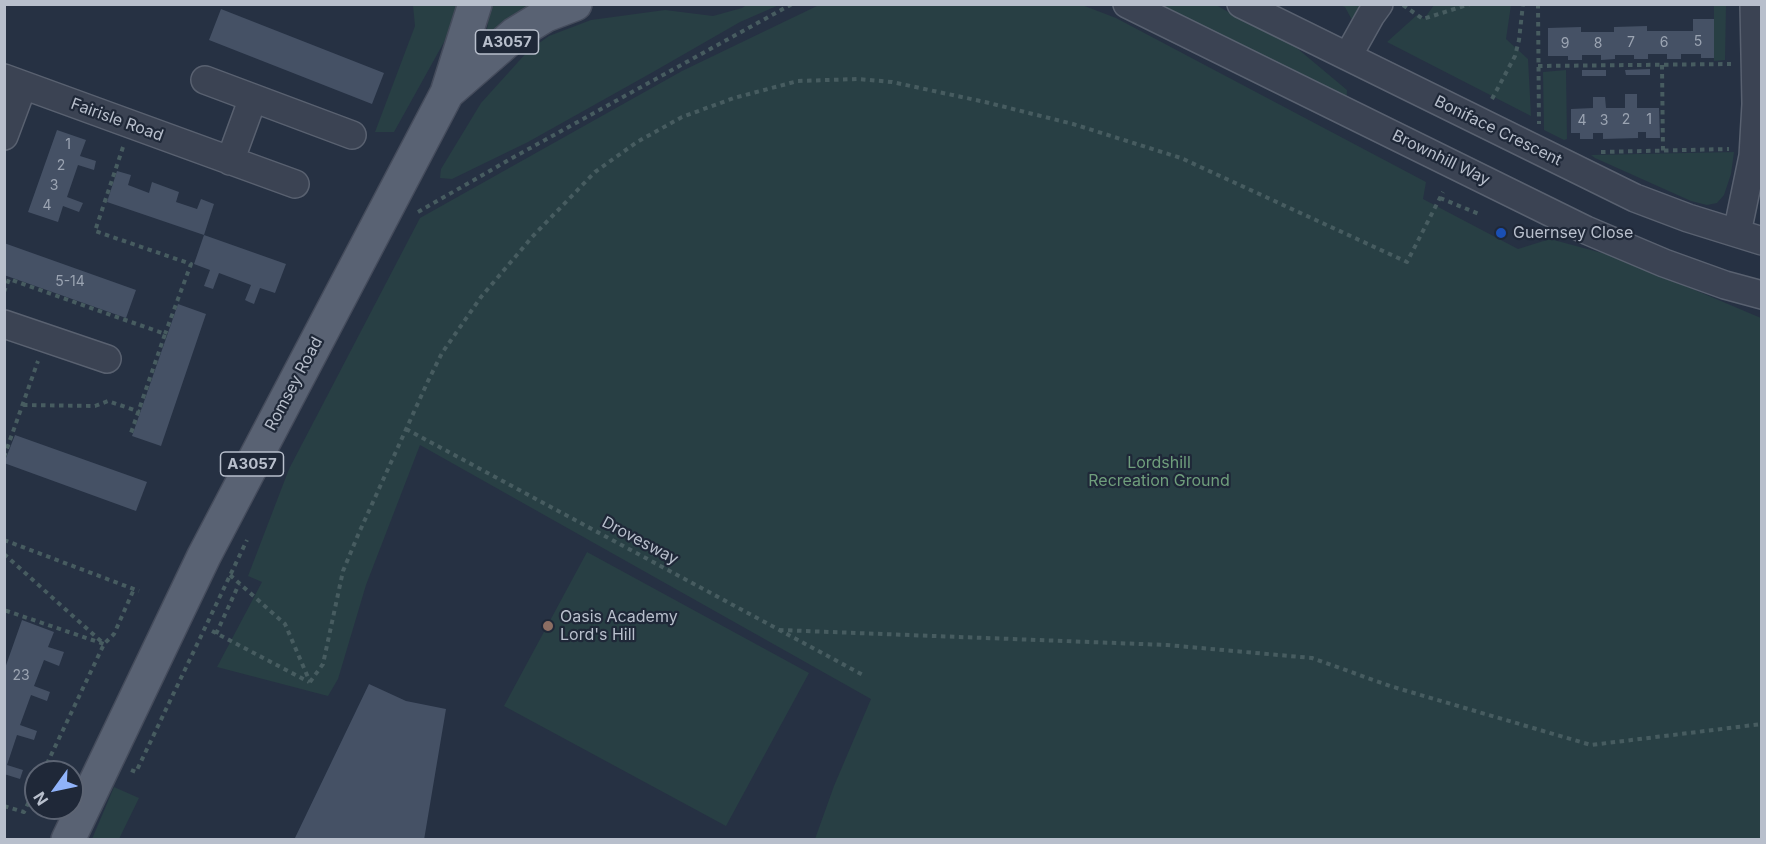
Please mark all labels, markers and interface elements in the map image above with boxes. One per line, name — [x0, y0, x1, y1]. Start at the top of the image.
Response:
road number: A3057 — [476, 30, 538, 54]
house number: 5 — [1694, 34, 1702, 50]
house number: 7 — [1627, 35, 1635, 51]
house number: 6 — [1660, 35, 1668, 51]
house number: 9 — [1561, 36, 1569, 52]
house number: 8 — [1594, 36, 1602, 52]
street label: Boniface Crescent — [1431, 92, 1565, 170]
street label: Fairisle Road — [68, 94, 166, 146]
house number: 2 — [1622, 112, 1630, 128]
house number: 1 — [1646, 112, 1652, 128]
house number: 4 — [1577, 113, 1587, 129]
house number: 3 — [1600, 113, 1608, 129]
street label: Brownhill Way — [1389, 126, 1493, 190]
house number: 1 — [65, 137, 71, 153]
house number: 2 — [57, 158, 65, 174]
house number: 3 — [50, 178, 58, 194]
house number: 4 — [42, 198, 52, 214]
place label: Guernsey Close — [1513, 223, 1633, 243]
marker: Guernsey Close — [1494, 226, 1508, 240]
house number: 5-14 — [55, 274, 85, 290]
street label: Romsey Road — [261, 334, 327, 434]
road number: A3057 — [220, 452, 284, 476]
park label: Lordshill Recreation Ground — [1088, 453, 1230, 491]
street label: Drovesway — [598, 513, 682, 569]
place label: Oasis Academy Lord's Hill — [560, 607, 678, 645]
marker: Oasis Academy Lord's Hill — [541, 619, 555, 633]
house number: 23 — [12, 668, 30, 684]
north arrow — [24, 760, 84, 820]
text: N — [29, 788, 52, 809]

